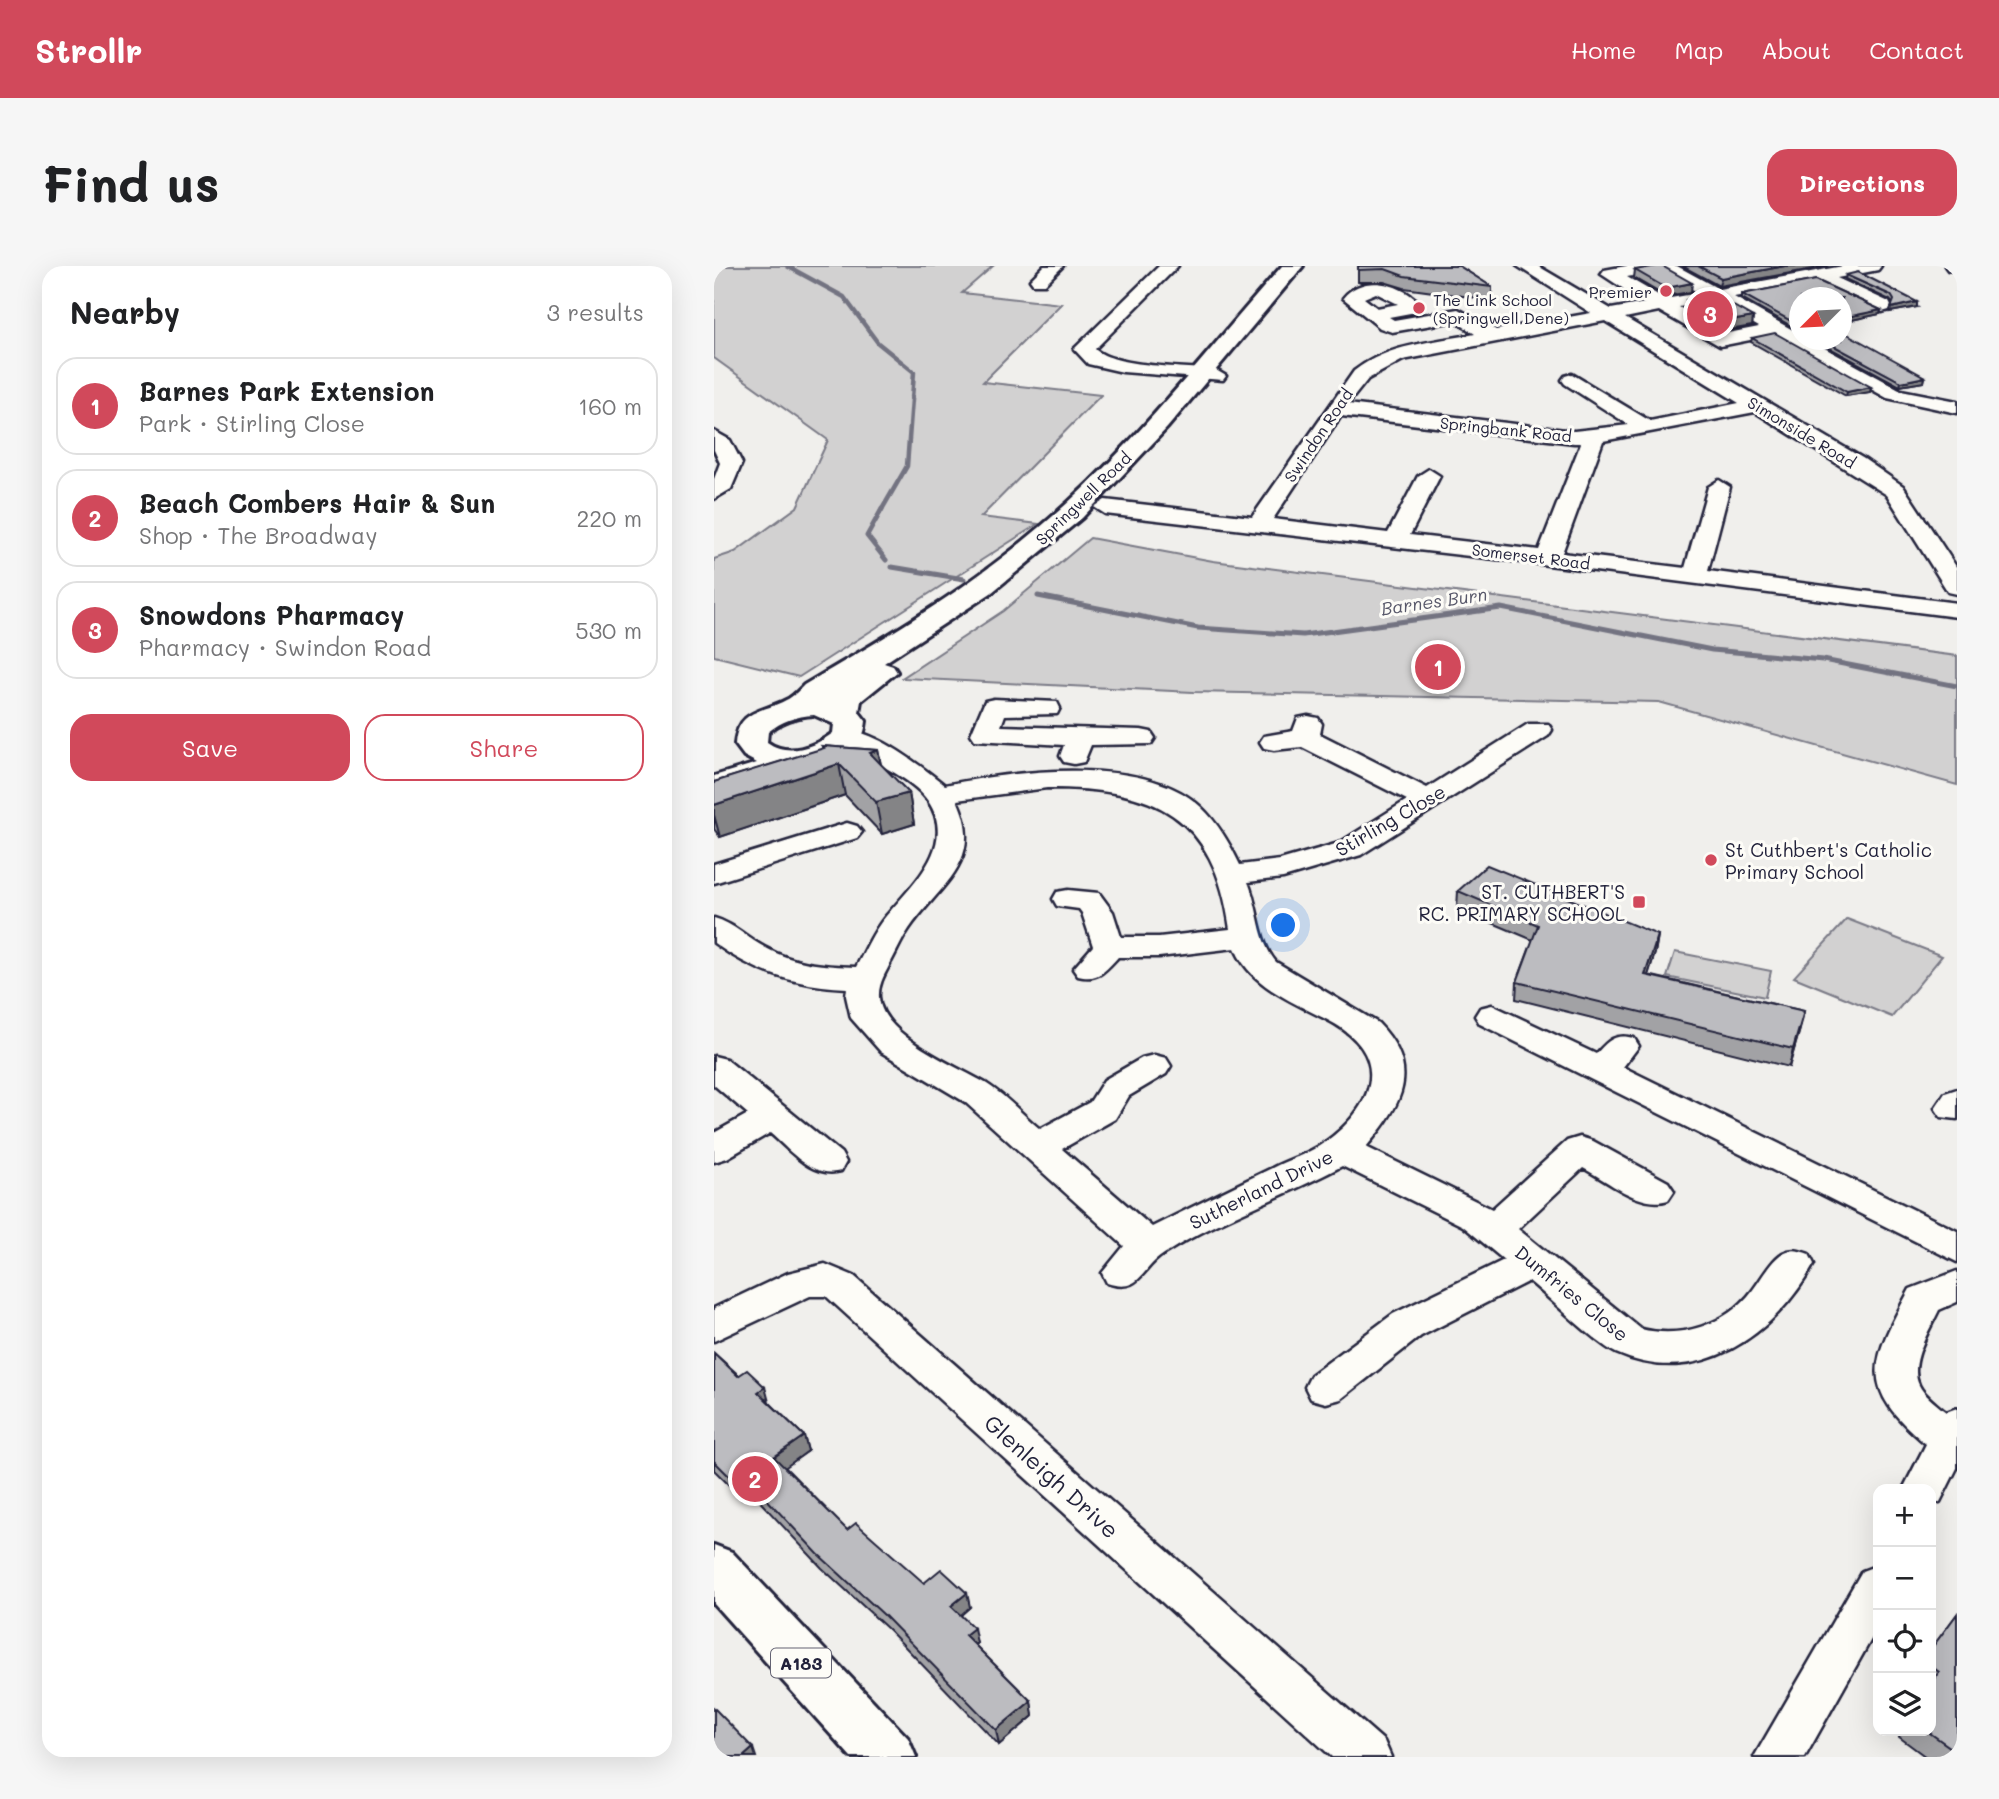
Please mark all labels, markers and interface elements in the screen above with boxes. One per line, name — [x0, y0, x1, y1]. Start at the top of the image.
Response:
text: Strollr — [35, 28, 143, 71]
text: Home — [1571, 34, 1636, 65]
text: Map — [1674, 34, 1723, 65]
text: About — [1761, 34, 1831, 65]
text: Contact — [1869, 34, 1964, 65]
button: Directions — [1767, 149, 1957, 216]
text: Find us — [42, 151, 220, 214]
place label: Premier — [1589, 281, 1652, 302]
marker: Premier — [1658, 283, 1674, 299]
north arrow — [1789, 287, 1852, 350]
pin: 3 — [1687, 288, 1733, 340]
place label: The Link School (Springwell Dene) — [1433, 289, 1569, 328]
text: Nearby — [70, 292, 180, 332]
text: 3 results — [547, 297, 644, 327]
marker: The Link School (Springwell Dene) — [1411, 300, 1427, 316]
text: Barnes Park Extension — [139, 374, 434, 408]
street label: Swindon Road — [1279, 384, 1357, 486]
text: 1 — [90, 391, 100, 421]
text: 160 m — [578, 391, 642, 421]
street label: Simonside Road — [1744, 391, 1860, 473]
text: Park · Stirling Close — [139, 408, 365, 438]
street label: Springbank Road — [1439, 412, 1573, 446]
street label: Springwell Road — [1031, 447, 1135, 549]
text: Beach Combers Hair & Sun — [139, 486, 495, 520]
text: 2 — [89, 503, 101, 533]
text: 220 m — [576, 503, 642, 533]
text: Shop · The Broadway — [139, 520, 377, 550]
street label: Somerset Road — [1471, 538, 1591, 574]
water label: Barnes Burn — [1379, 582, 1489, 620]
text: Snowdons Pharmacy — [139, 598, 404, 632]
text: 3 — [88, 615, 102, 645]
text: 530 m — [575, 615, 642, 645]
text: Pharmacy · Swindon Road — [139, 632, 431, 662]
pin: 1 — [1415, 641, 1461, 693]
button: Save — [70, 714, 350, 781]
button: Share — [364, 714, 644, 781]
street label: Stirling Close — [1330, 778, 1450, 862]
place label: St Cuthbert's Catholic Primary School — [1725, 837, 1932, 884]
marker: St Cuthbert's Catholic Primary School — [1703, 852, 1719, 868]
place label: ST. CUTHBERT'S RC. PRIMARY SCHOOL — [1419, 879, 1625, 926]
marker: ST. CUTHBERT'S RC. PRIMARY SCHOOL — [1631, 894, 1647, 910]
your location — [1266, 908, 1300, 942]
street label: Sutherland Drive — [1185, 1143, 1337, 1235]
street label: Dumfries Close — [1510, 1240, 1634, 1346]
street label: Glenleigh Drive — [978, 1408, 1126, 1544]
pin: 2 — [732, 1453, 778, 1505]
map controls — [1873, 1484, 1936, 1736]
button: + — [1873, 1484, 1936, 1547]
button: − — [1873, 1547, 1936, 1610]
button: locate — [1873, 1610, 1936, 1673]
road number: A183 — [771, 1648, 831, 1678]
button: layers — [1873, 1673, 1936, 1736]

